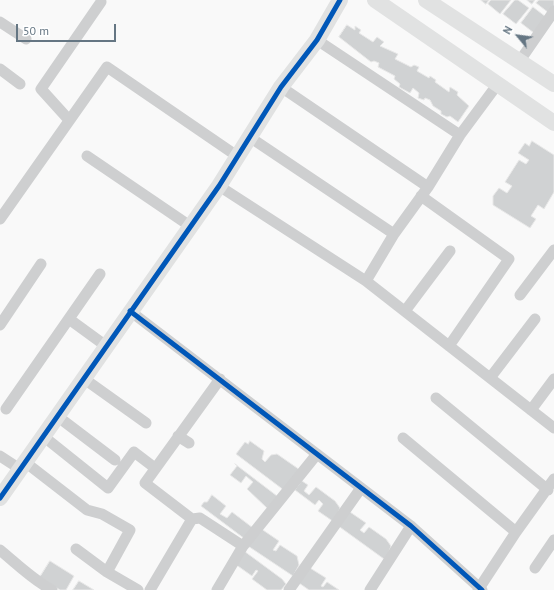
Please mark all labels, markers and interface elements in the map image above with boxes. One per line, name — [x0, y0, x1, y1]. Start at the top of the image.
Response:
scale bar — [18, 16, 118, 42]
north arrow — [498, 16, 538, 56]
text: 50 m — [23, 23, 49, 38]
text: N — [500, 24, 515, 37]

